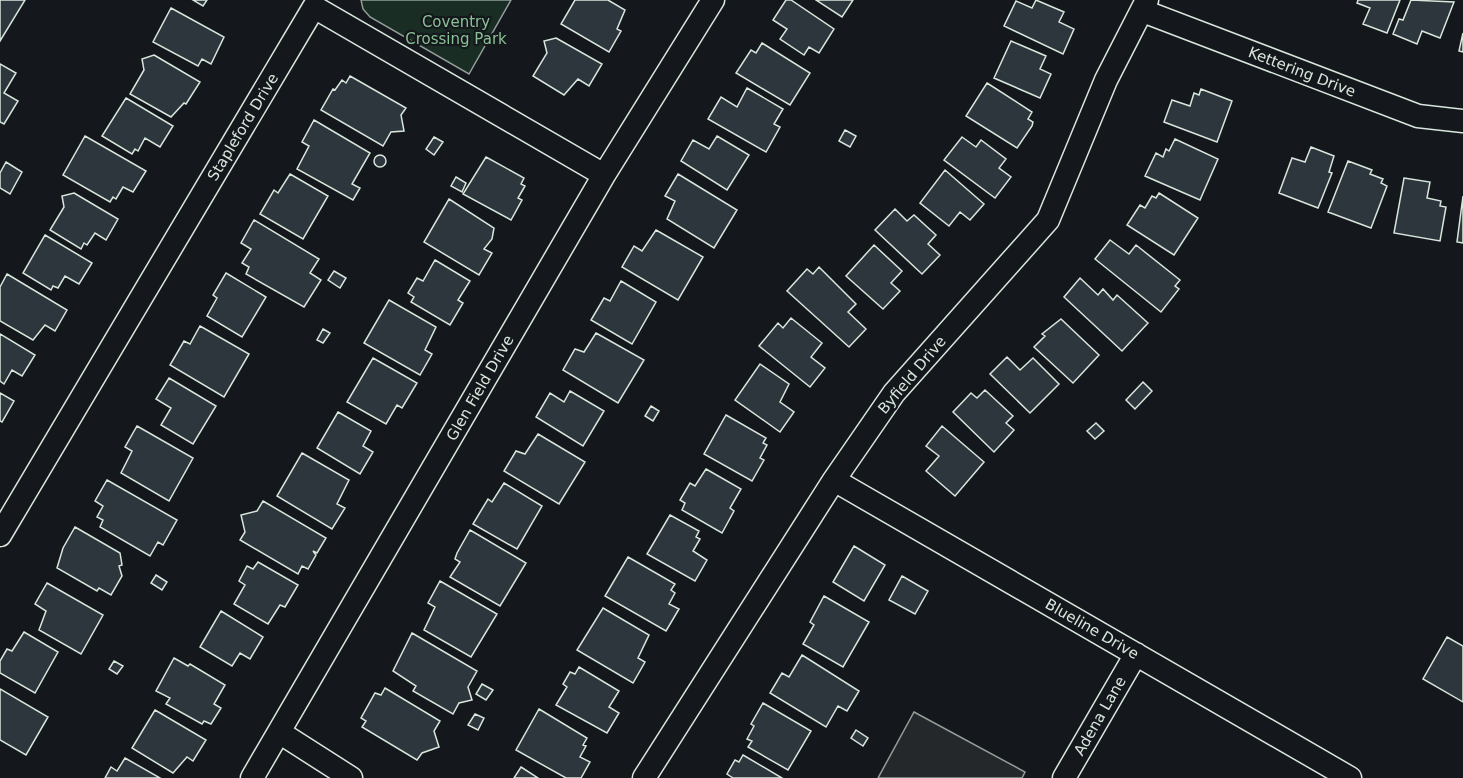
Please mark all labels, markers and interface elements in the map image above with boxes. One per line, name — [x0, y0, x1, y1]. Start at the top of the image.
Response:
park label: Coventry Crossing Park — [405, 13, 507, 48]
street label: Kettering Drive — [1246, 43, 1358, 101]
street label: Stapleford Drive — [204, 70, 282, 184]
street label: Glen Field Drive — [443, 332, 517, 444]
street label: Byfield Drive — [874, 332, 950, 418]
street label: Blueline Drive — [1042, 595, 1142, 663]
street label: Adena Lane — [1070, 673, 1130, 759]

